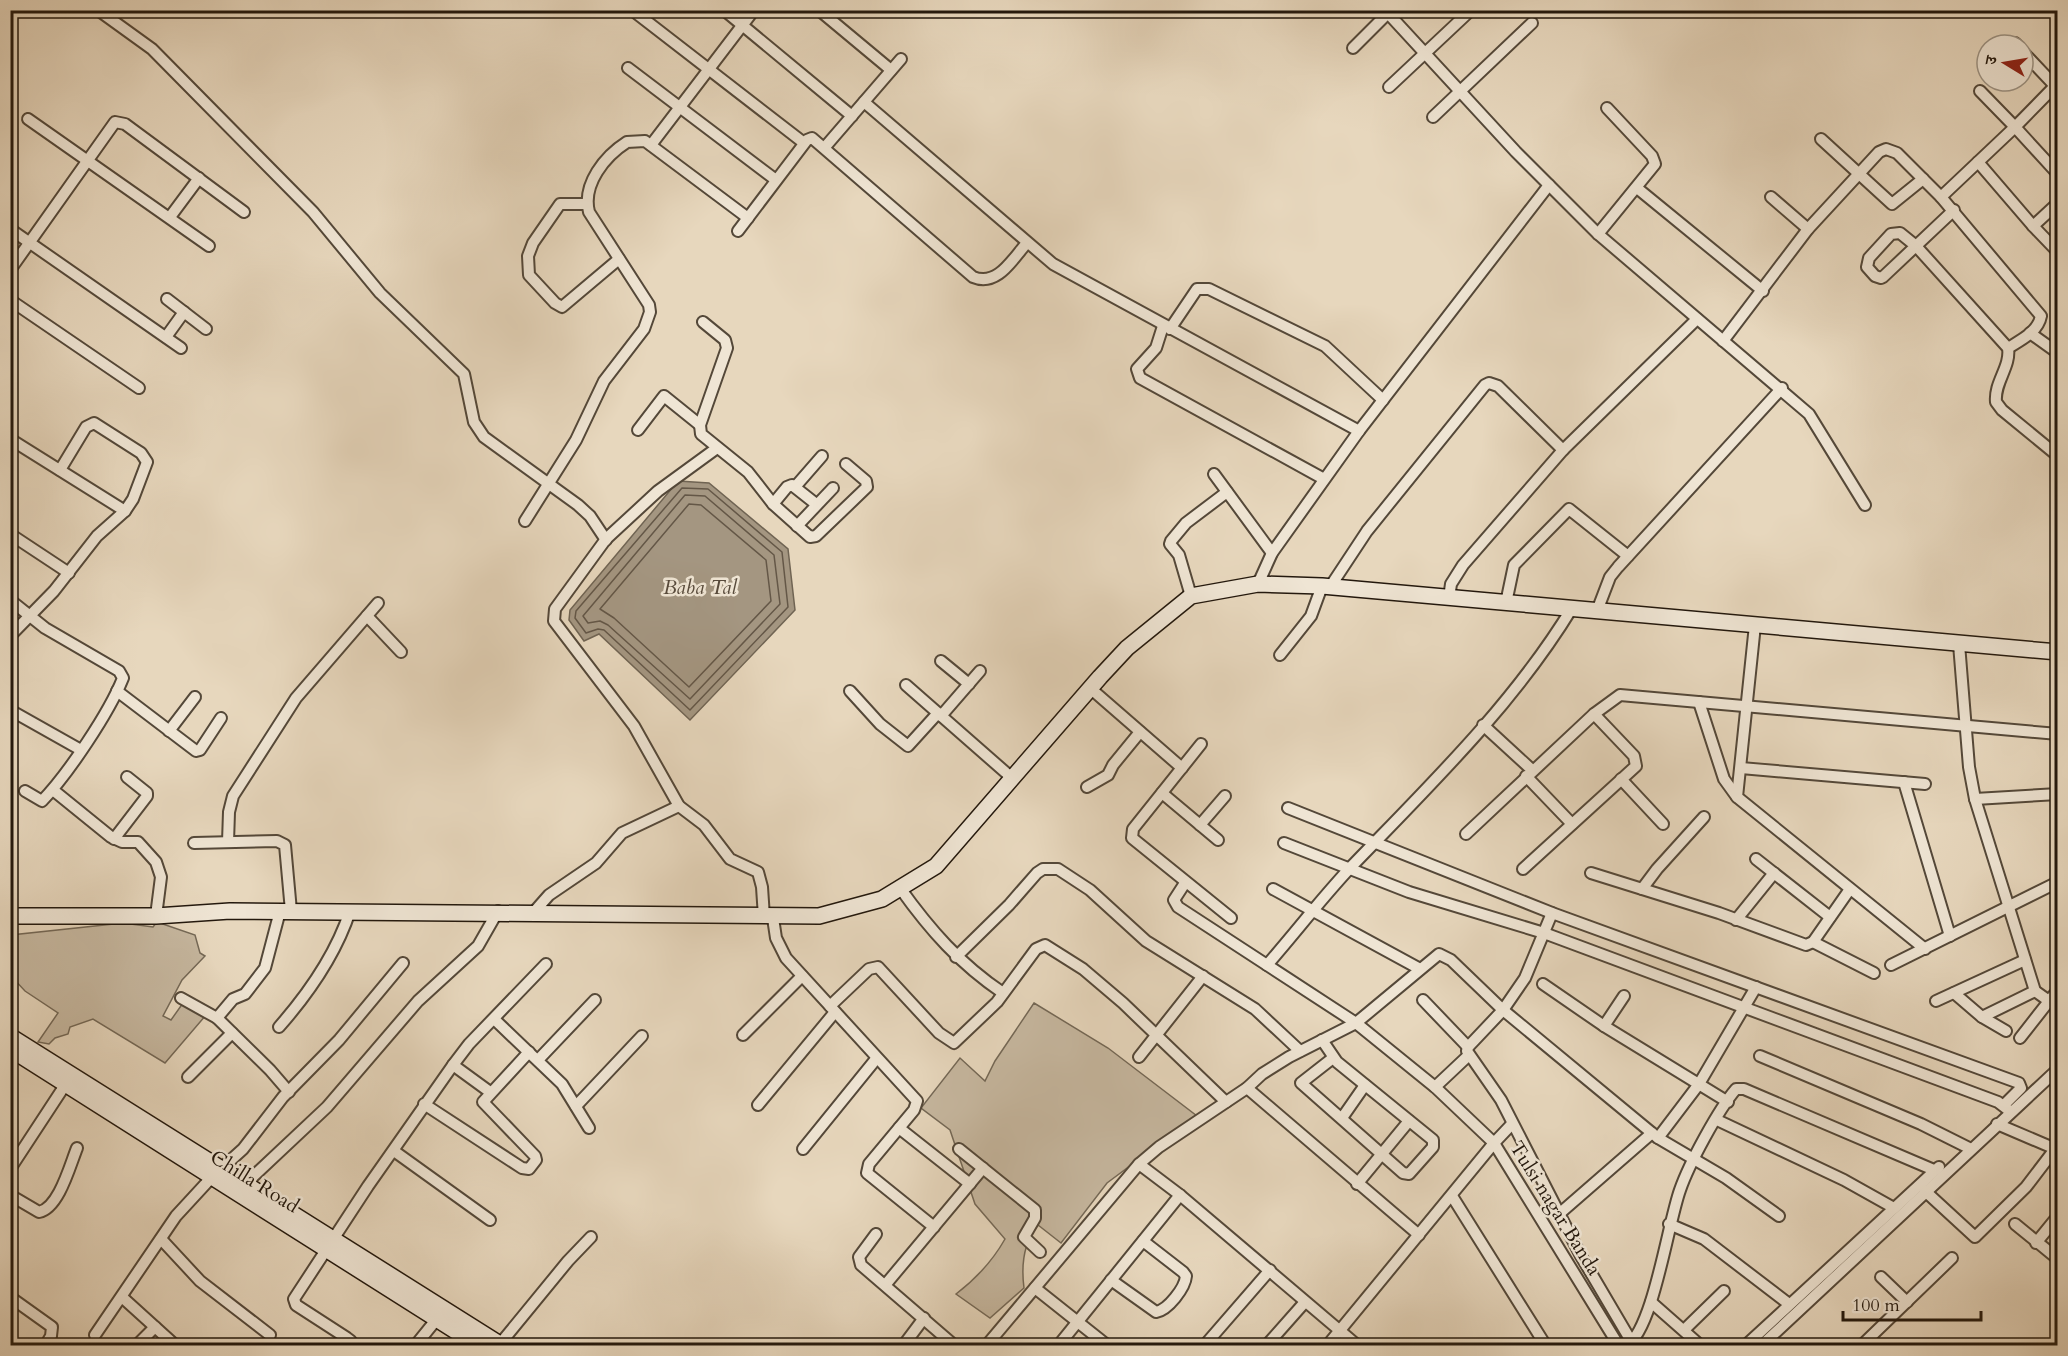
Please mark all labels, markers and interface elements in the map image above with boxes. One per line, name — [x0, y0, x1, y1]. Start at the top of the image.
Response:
north arrow — [1975, 33, 2035, 93]
text: उ — [1979, 52, 2003, 67]
water label: Baba Tal — [663, 573, 738, 602]
street label: Tulsi nagar Banda — [1503, 1136, 1608, 1281]
street label: Chilla Road — [205, 1143, 305, 1220]
scale bar — [1843, 1284, 1981, 1322]
text: 100 m — [1852, 1293, 1900, 1318]

